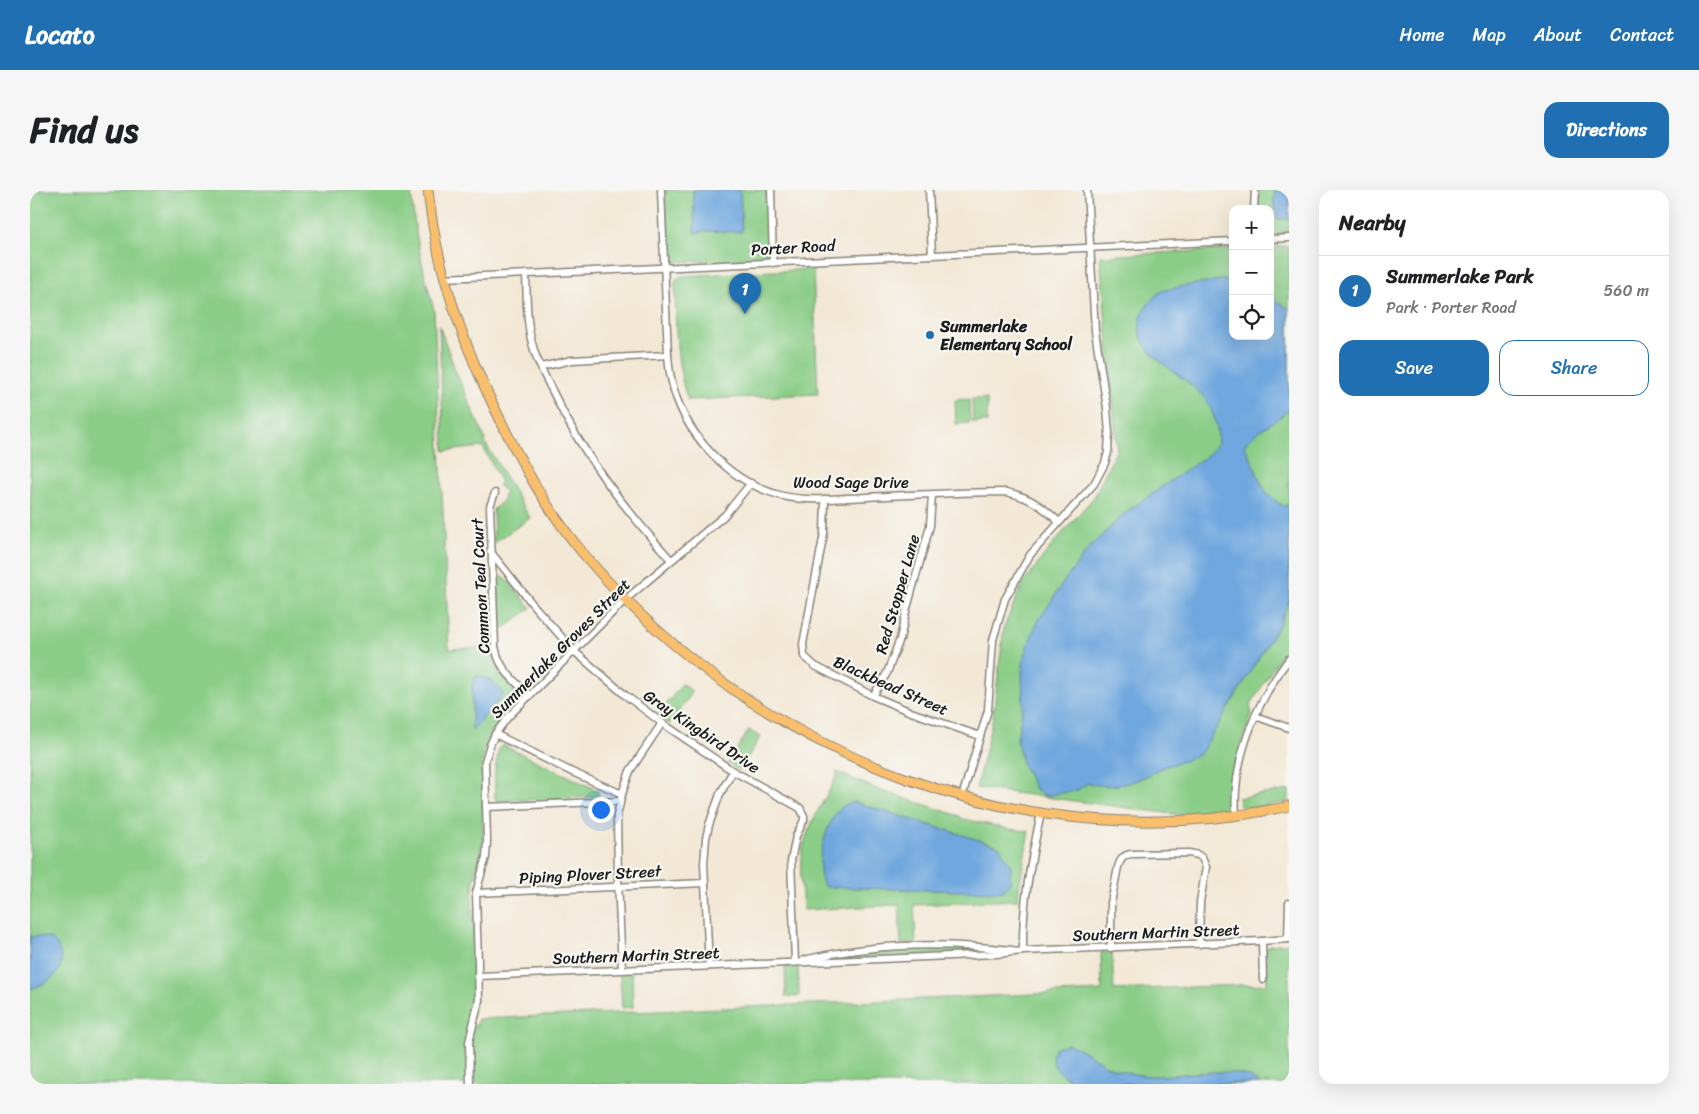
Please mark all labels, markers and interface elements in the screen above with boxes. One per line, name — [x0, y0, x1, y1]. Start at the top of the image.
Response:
text: Locato — [25, 14, 95, 56]
text: Home — [1400, 19, 1445, 51]
text: Map — [1473, 19, 1506, 51]
text: About — [1534, 19, 1582, 51]
text: Contact — [1610, 19, 1674, 51]
text: Find us — [30, 99, 138, 161]
button: Directions — [1544, 102, 1669, 158]
text: Nearby — [1339, 204, 1405, 242]
map controls — [1229, 205, 1274, 340]
button: + — [1229, 205, 1274, 250]
street label: Porter Road — [750, 231, 838, 264]
button: − — [1229, 250, 1274, 295]
text: Summerlake Park — [1386, 260, 1534, 293]
pin: 1 — [729, 273, 761, 314]
text: 1 — [1352, 276, 1358, 305]
text: 560 m — [1604, 276, 1649, 305]
text: Park · Porter Road — [1386, 293, 1516, 322]
button: locate — [1229, 295, 1274, 340]
place label: Summerlake Elementary School — [939, 312, 1073, 359]
marker: Summerlake Elementary School — [924, 329, 936, 341]
button: Save — [1339, 340, 1489, 396]
button: Share — [1499, 340, 1649, 396]
street label: Wood Sage Drive — [793, 468, 909, 497]
street label: Common Teal Court — [462, 517, 499, 654]
street label: Red Stopper Lane — [867, 531, 928, 657]
street label: Summerlake Groves Street — [483, 571, 638, 726]
street label: Blackbead Street — [829, 647, 953, 724]
street label: Gray Kingbird Drive — [637, 681, 766, 782]
your location — [588, 797, 614, 823]
street label: Piping Plover Street — [518, 856, 662, 893]
street label: Southern Martin Street — [1072, 915, 1240, 950]
street label: Southern Martin Street — [552, 938, 720, 973]

